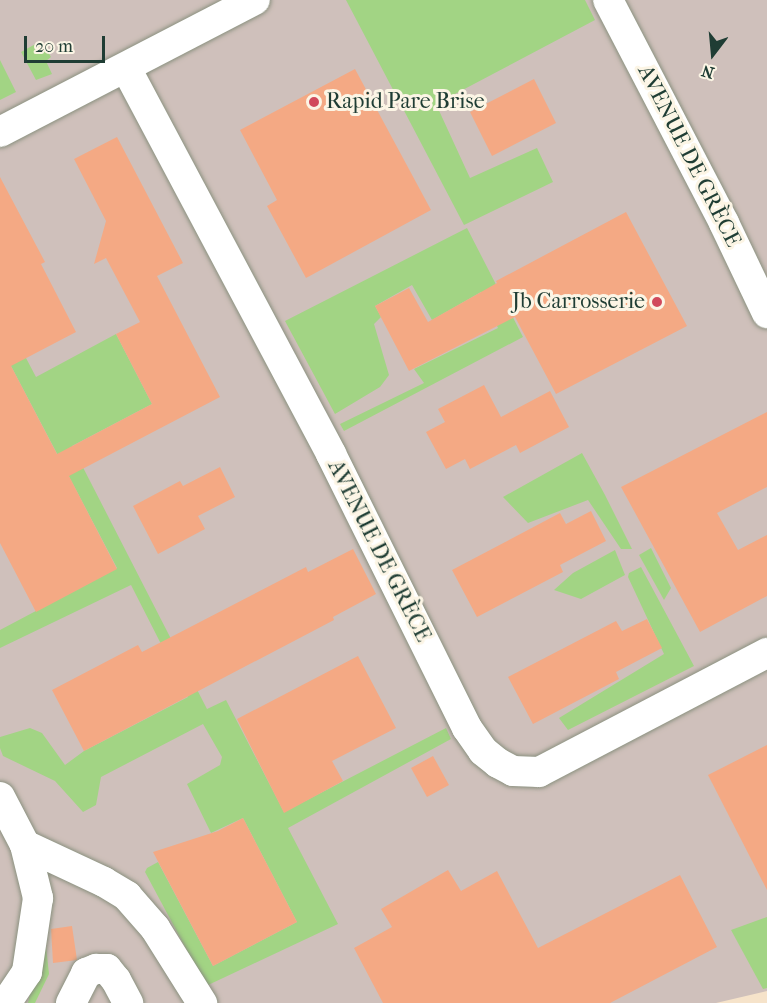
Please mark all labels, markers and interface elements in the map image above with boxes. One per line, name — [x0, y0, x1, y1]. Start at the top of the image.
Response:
scale bar — [27, 24, 108, 62]
north arrow — [683, 24, 743, 84]
text: 20 m — [35, 36, 73, 57]
street label: AVENUE DE GRÈCE — [632, 61, 746, 251]
place label: Rapid Pare Brise — [326, 89, 485, 115]
marker: Rapid Pare Brise — [307, 95, 321, 109]
place label: Jb Carrosserie — [512, 289, 645, 315]
marker: Jb Carrosserie — [650, 295, 664, 309]
street label: AVENUE DE GRÈCE — [322, 456, 436, 646]

